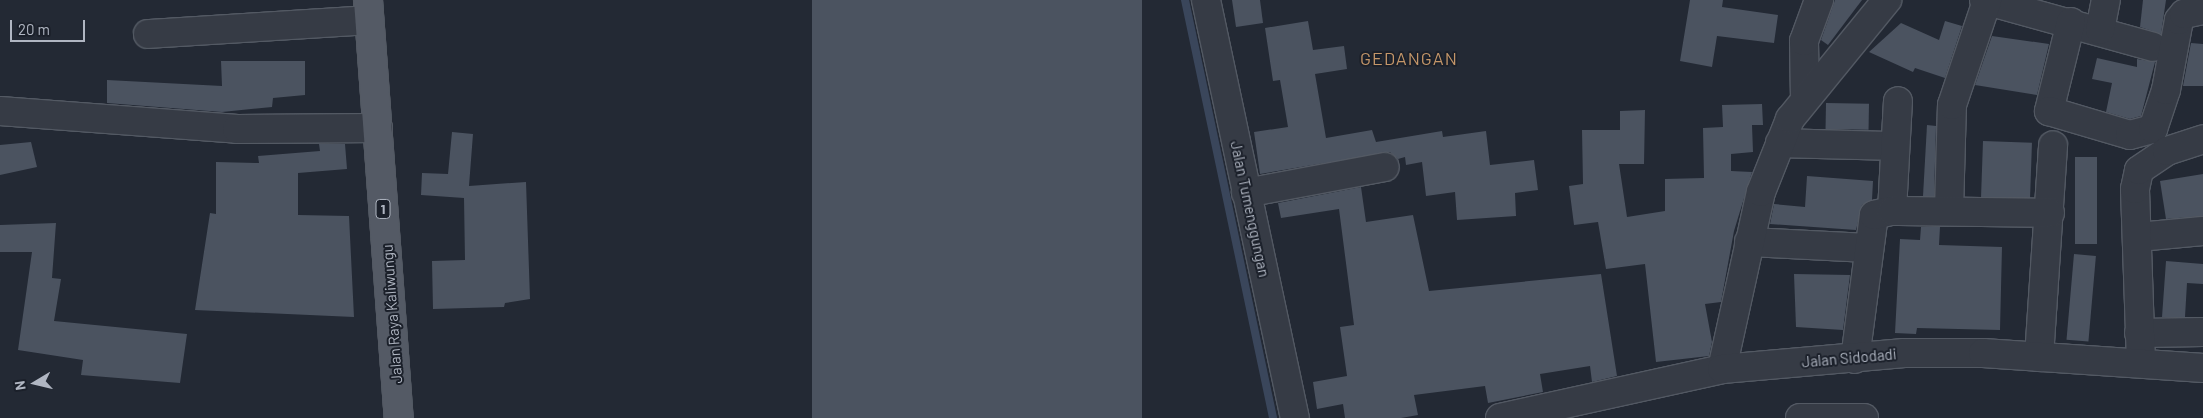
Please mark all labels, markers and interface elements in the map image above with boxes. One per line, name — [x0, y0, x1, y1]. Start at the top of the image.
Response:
scale bar — [12, 10, 88, 42]
text: 20 m — [18, 20, 50, 38]
district label: GEDANGAN — [1359, 47, 1459, 69]
street label: Jalan Tumenggungan — [1227, 139, 1273, 279]
road number: 1 — [376, 198, 390, 220]
street label: Jalan Raya Kaliwungu — [378, 244, 406, 384]
street label: Jalan Sidodadi — [1801, 345, 1897, 371]
north arrow — [10, 358, 60, 408]
text: N — [11, 379, 29, 391]

